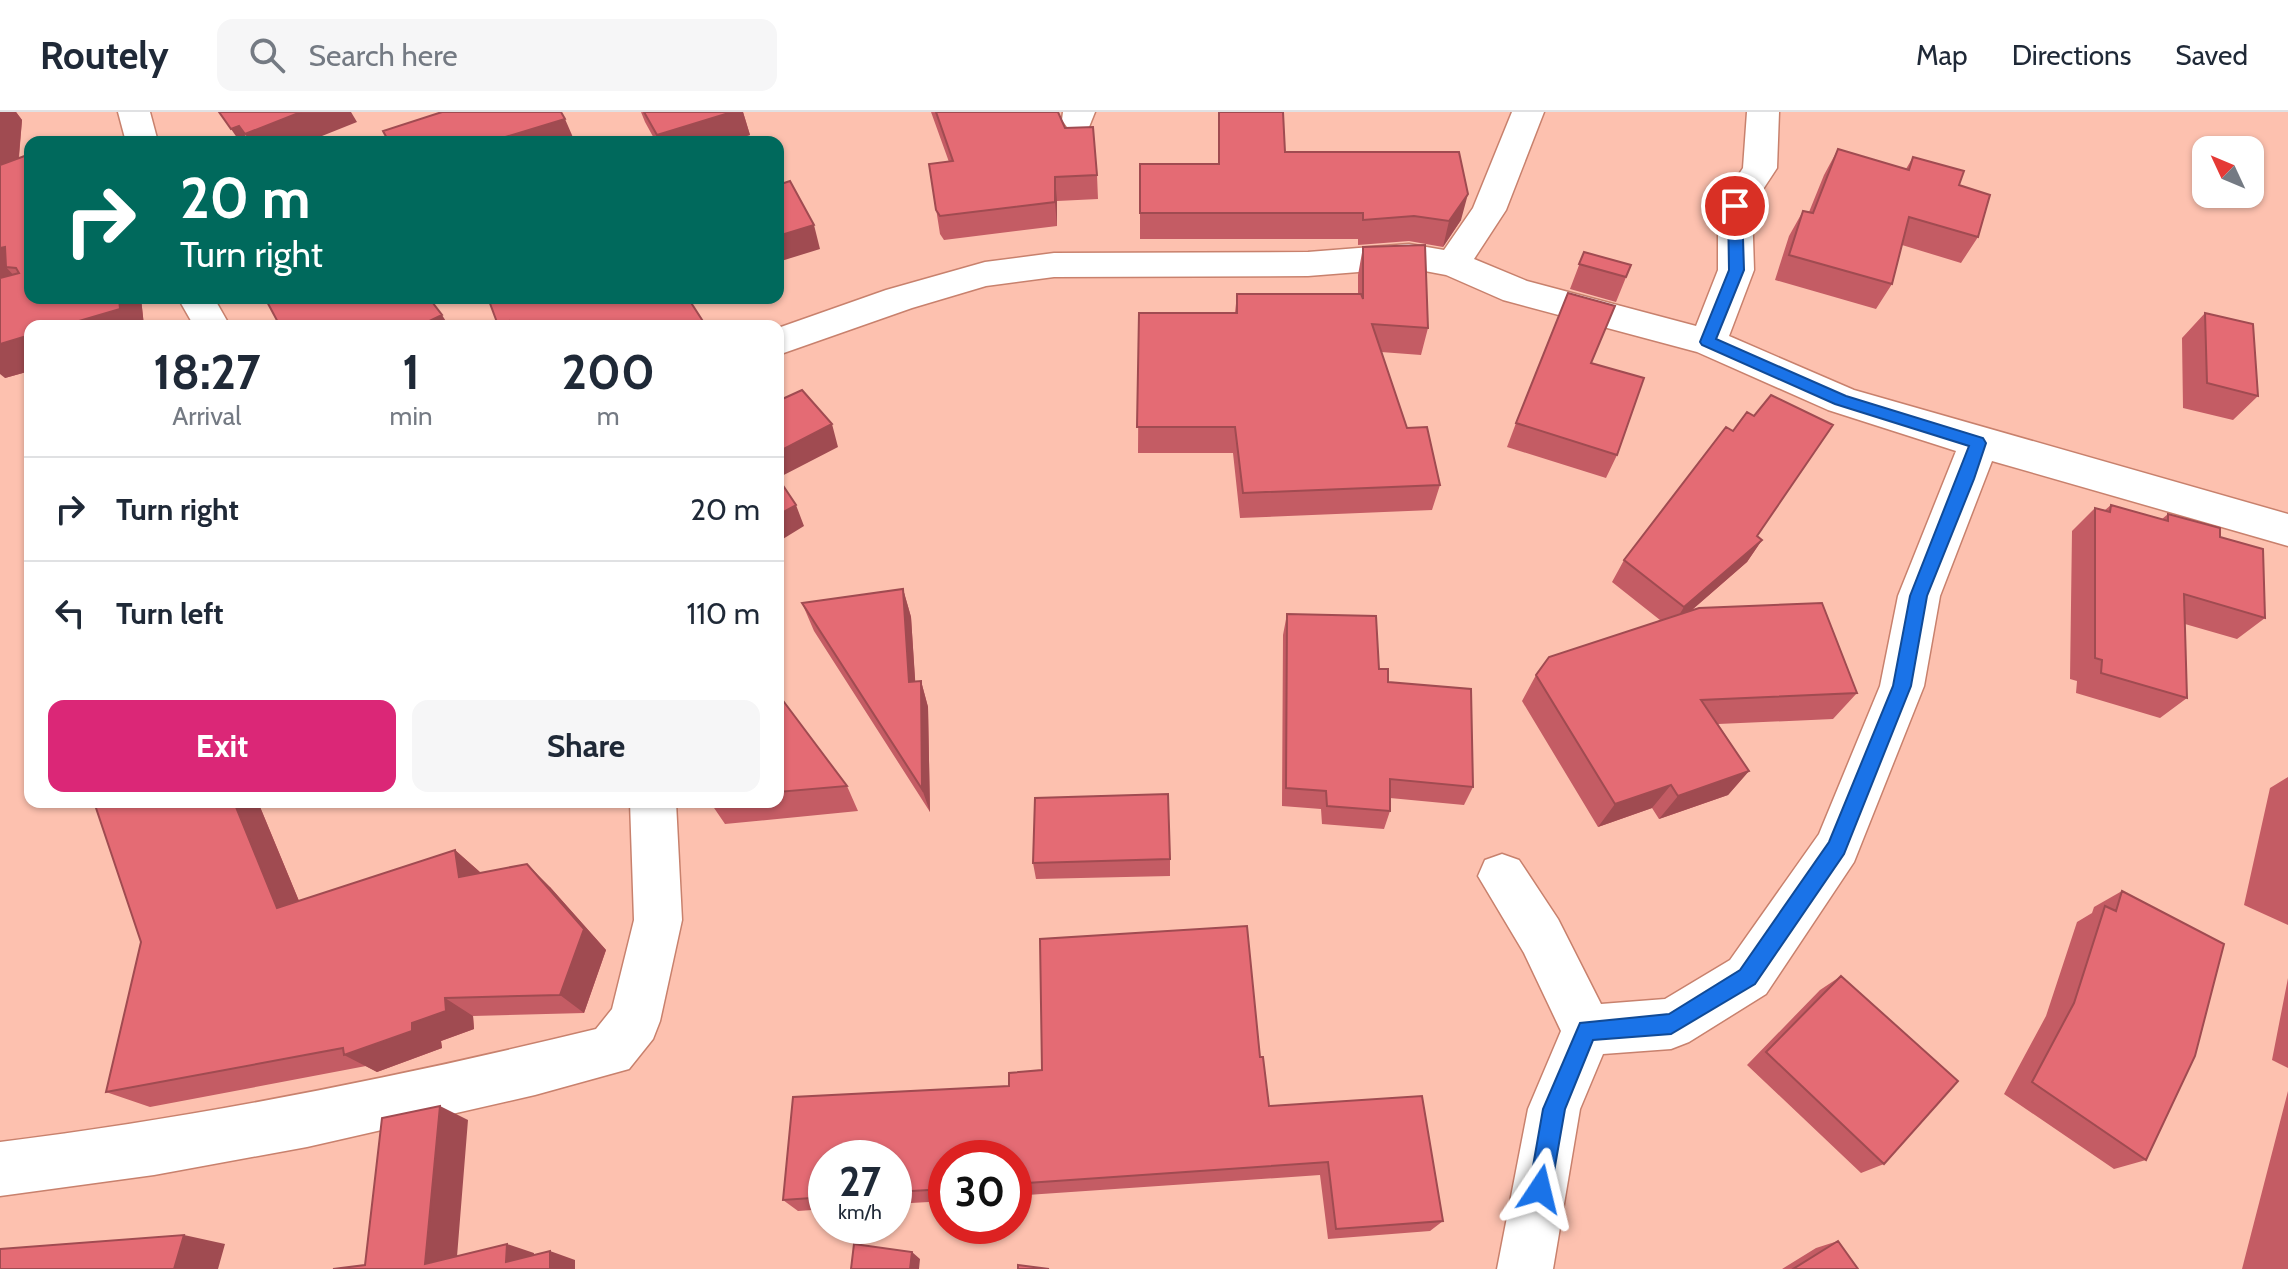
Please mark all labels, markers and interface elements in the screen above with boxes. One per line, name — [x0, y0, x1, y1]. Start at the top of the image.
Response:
search box — [217, 19, 777, 91]
text: Routely — [40, 32, 169, 79]
icon: search — [245, 33, 289, 77]
text: Search here — [309, 37, 458, 74]
text: Map — [1916, 38, 1968, 72]
text: Directions — [2012, 38, 2131, 72]
text: Saved — [2175, 38, 2248, 72]
north arrow — [2192, 136, 2264, 208]
map controls — [2192, 136, 2264, 208]
text: 20 m — [180, 164, 310, 232]
icon: right — [48, 168, 152, 272]
pin — [1701, 172, 1769, 240]
icon: arrive — [1713, 184, 1757, 228]
text: Turn right — [180, 232, 323, 276]
text: 18:27 — [153, 343, 260, 401]
text: 1 — [402, 343, 420, 401]
text: 200 — [562, 343, 655, 401]
text: Arrival — [172, 400, 241, 432]
text: min — [390, 400, 432, 432]
text: m — [597, 400, 620, 432]
icon: right — [48, 487, 92, 531]
text: Turn right — [116, 491, 239, 528]
text: 20 m — [690, 491, 760, 528]
icon: left — [48, 591, 92, 635]
text: Turn left — [116, 595, 224, 632]
text: 110 m — [686, 595, 760, 632]
button: Exit — [48, 700, 396, 792]
button: Share — [412, 700, 760, 792]
speed limit sign: 30 — [928, 1140, 1032, 1244]
position arrow — [1498, 1147, 1582, 1231]
text: 27 — [839, 1157, 881, 1206]
text: km/h — [838, 1200, 882, 1224]

